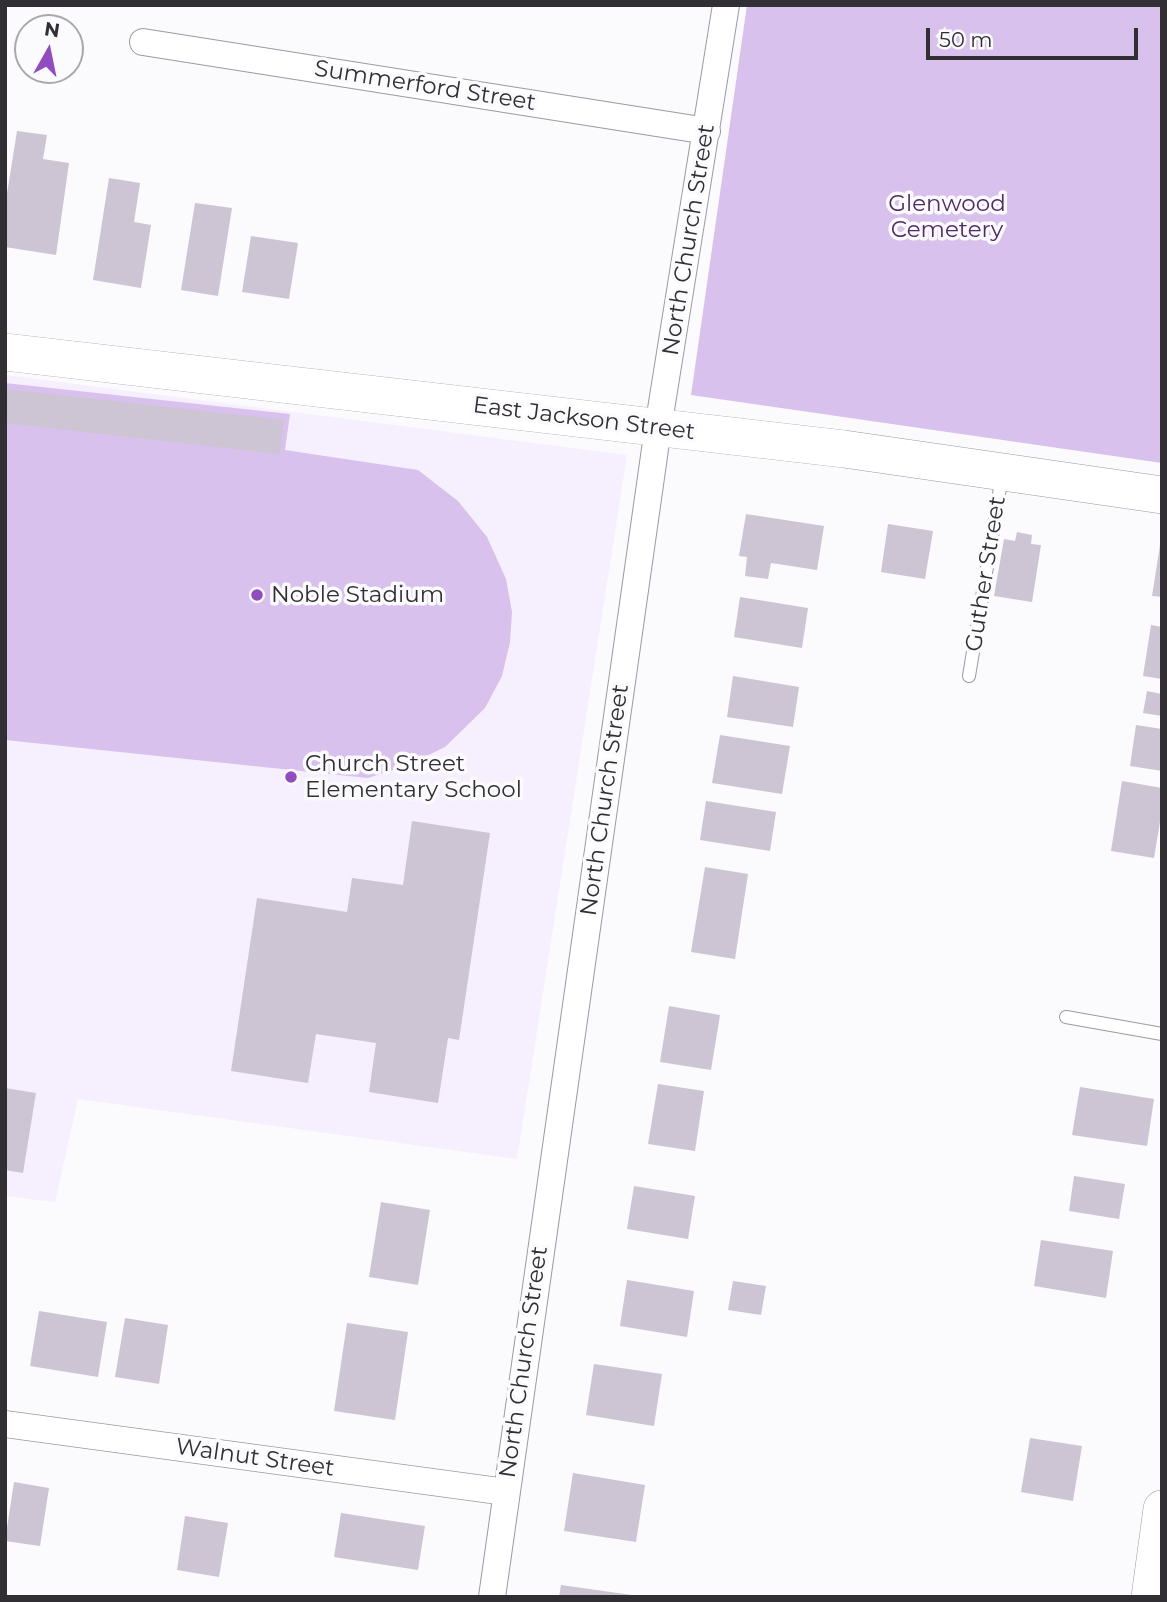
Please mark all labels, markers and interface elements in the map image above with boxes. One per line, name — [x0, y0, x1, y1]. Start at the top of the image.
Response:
north arrow — [14, 14, 84, 84]
scale bar — [929, 14, 1141, 58]
text: N — [43, 17, 61, 42]
text: 50 m — [939, 27, 993, 52]
street label: Summerford Street — [312, 55, 538, 117]
street label: North Church Street — [657, 122, 721, 358]
park label: Glenwood Cemetery — [888, 190, 1006, 244]
street label: East Jackson Street — [471, 392, 697, 446]
street label: Guther Street — [960, 494, 1012, 654]
place label: Noble Stadium — [271, 581, 444, 609]
marker: Noble Stadium — [249, 587, 265, 603]
street label: North Church Street — [575, 682, 635, 918]
place label: Church Street Elementary School — [305, 750, 522, 804]
marker: Church Street Elementary School — [283, 769, 299, 785]
street label: North Church Street — [494, 1244, 554, 1480]
street label: Walnut Street — [174, 1433, 336, 1483]

